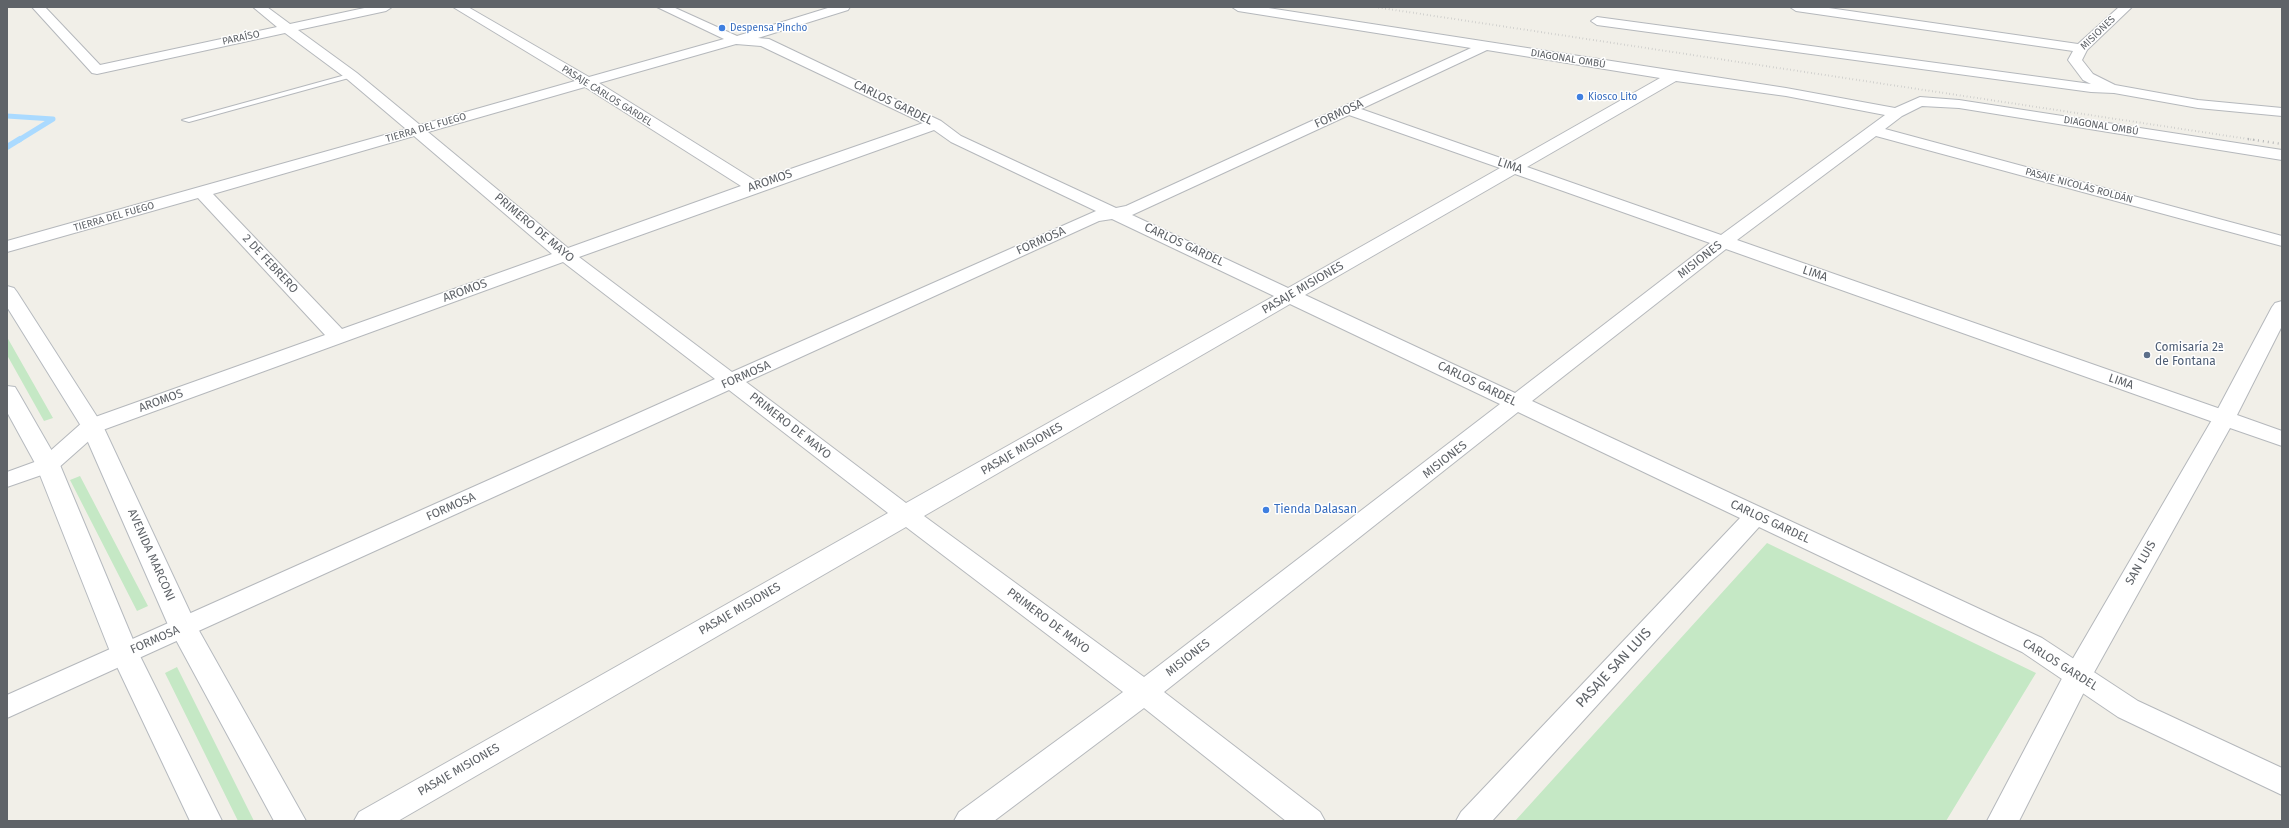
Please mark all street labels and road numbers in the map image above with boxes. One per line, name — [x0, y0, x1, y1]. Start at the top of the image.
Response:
street label: MISIONES — [2078, 14, 2118, 52]
street label: PARAÍSO — [221, 28, 261, 48]
street label: DIAGONAL OMBÚ — [1530, 47, 1606, 71]
street label: PASAJE CARLOS GARDEL — [559, 63, 655, 129]
street label: CARLOS GARDEL — [851, 78, 935, 128]
street label: FORMOSA — [1312, 96, 1366, 132]
street label: TIERRA DEL FUEGO — [384, 111, 468, 145]
street label: DIAGONAL OMBÚ — [2063, 114, 2139, 138]
street label: LIMA — [1495, 155, 1525, 177]
street label: PASAJE NICOLÁS ROLDÁN — [2024, 166, 2134, 206]
street label: AROMOS — [746, 167, 794, 195]
street label: PRIMERO DE MAYO — [491, 190, 577, 266]
street label: TIERRA DEL FUEGO — [72, 200, 156, 234]
street label: CARLOS GARDEL — [1142, 220, 1226, 270]
street label: FORMOSA — [1014, 224, 1068, 258]
street label: 2 DE FEBRERO — [239, 232, 301, 296]
street label: MISIONES — [1675, 238, 1725, 282]
street label: PASAJE MISIONES — [1260, 259, 1346, 317]
street label: LIMA — [1800, 263, 1830, 285]
street label: AROMOS — [441, 276, 489, 306]
street label: FORMOSA — [719, 358, 773, 392]
street label: CARLOS GARDEL — [1435, 359, 1519, 409]
street label: LIMA — [2106, 371, 2136, 393]
street label: AROMOS — [137, 386, 185, 416]
street label: PRIMERO DE MAYO — [746, 390, 834, 462]
street label: PASAJE MISIONES — [979, 420, 1065, 478]
street label: MISIONES — [1420, 438, 1470, 482]
street label: FORMOSA — [424, 490, 478, 524]
street label: CARLOS GARDEL — [1728, 497, 1812, 547]
street label: AVENIDA MARCONI — [124, 507, 178, 603]
street label: SAN LUIS — [2123, 538, 2159, 588]
street label: PASAJE MISIONES — [697, 580, 783, 638]
street label: PRIMERO DE MAYO — [1004, 585, 1092, 657]
street label: FORMOSA — [128, 623, 182, 657]
street label: PASAJE SAN LUIS — [1573, 625, 1655, 711]
street label: MISIONES — [1163, 636, 1213, 680]
street label: CARLOS GARDEL — [2020, 636, 2100, 694]
street label: PASAJE MISIONES — [416, 741, 502, 799]

